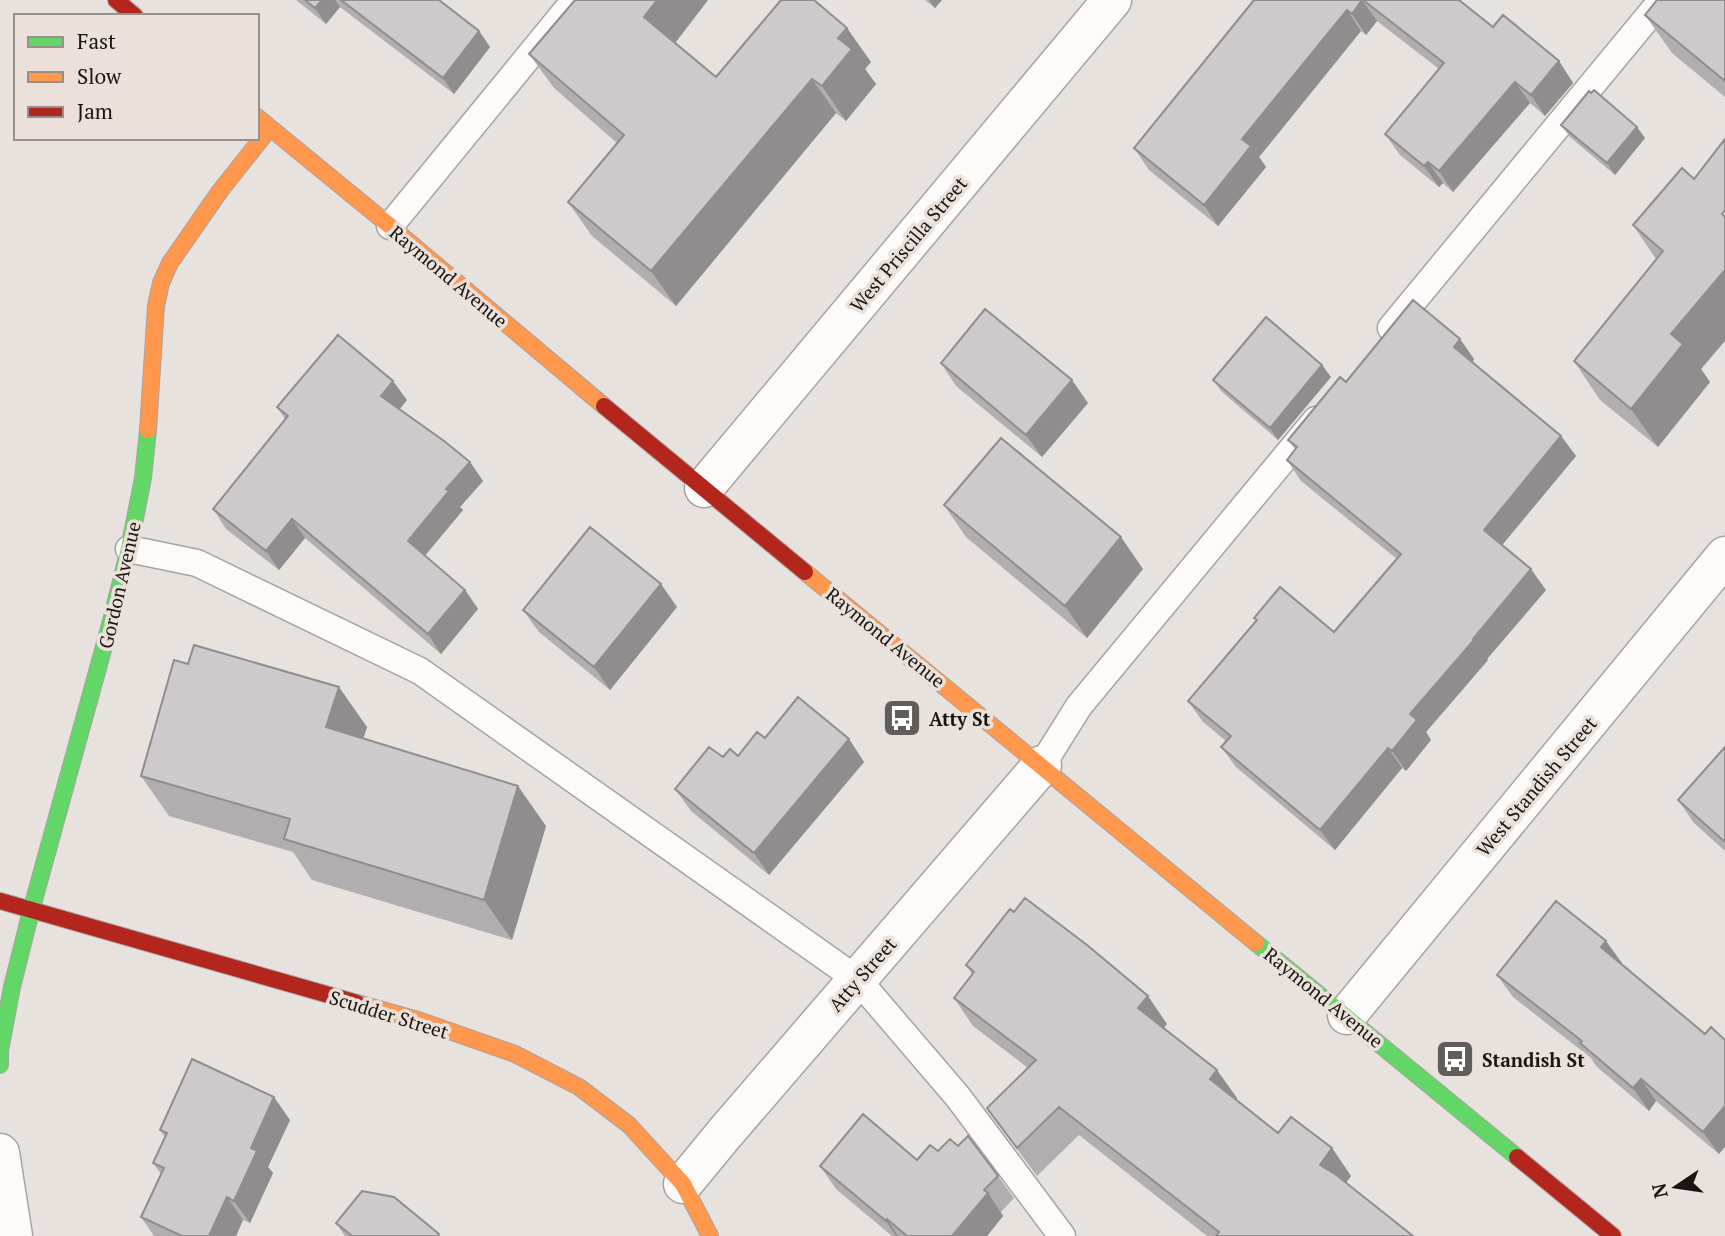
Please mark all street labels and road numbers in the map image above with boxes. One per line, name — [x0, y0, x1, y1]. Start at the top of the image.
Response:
street label: West Priscilla Street — [844, 171, 972, 317]
street label: Raymond Avenue — [385, 219, 513, 333]
street label: Gordon Avenue — [92, 519, 146, 651]
street label: Raymond Avenue — [821, 581, 951, 693]
street label: West Standish Street — [1470, 711, 1602, 861]
street label: Atty Street — [823, 931, 901, 1017]
street label: Raymond Avenue — [1259, 941, 1389, 1053]
street label: Scudder Street — [326, 984, 452, 1044]

